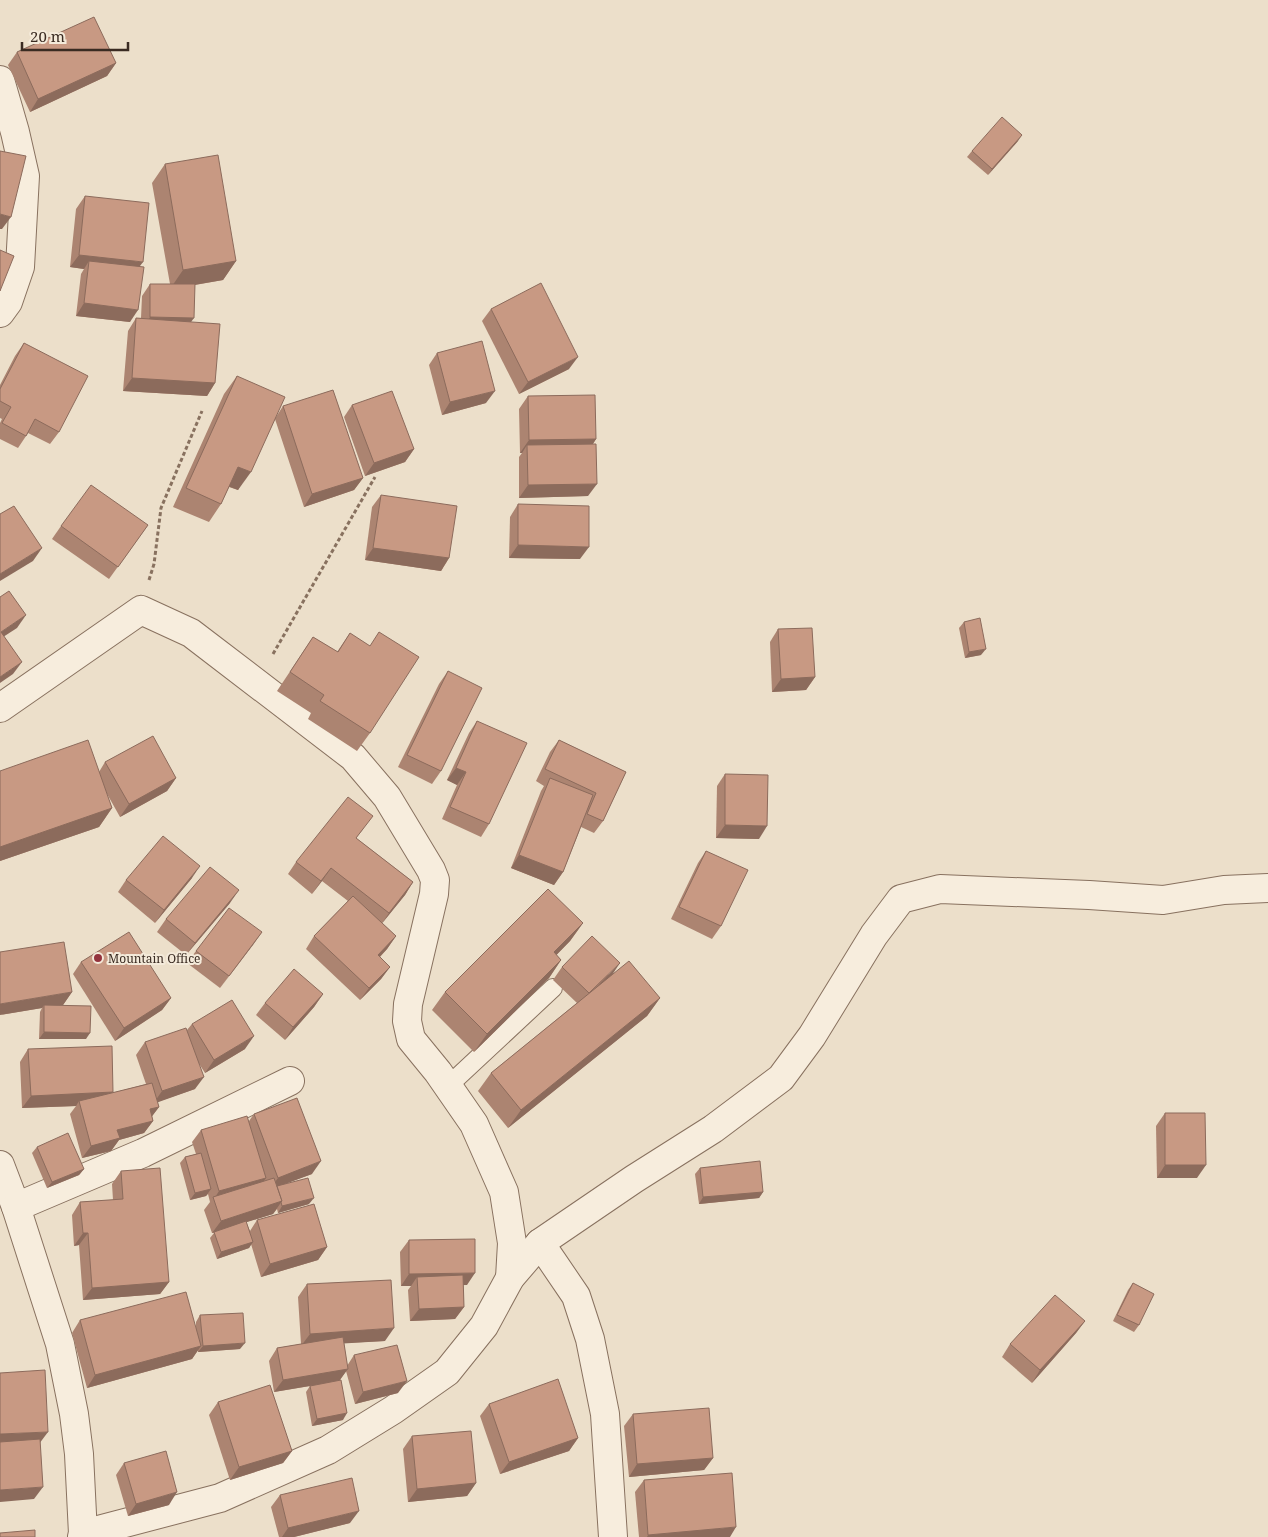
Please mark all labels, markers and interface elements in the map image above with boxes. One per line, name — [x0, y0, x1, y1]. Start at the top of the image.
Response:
scale bar — [22, 20, 129, 52]
text: 20 m — [30, 26, 65, 46]
place label: Mountain Office — [108, 950, 200, 967]
marker: Mountain Office — [92, 952, 104, 964]

